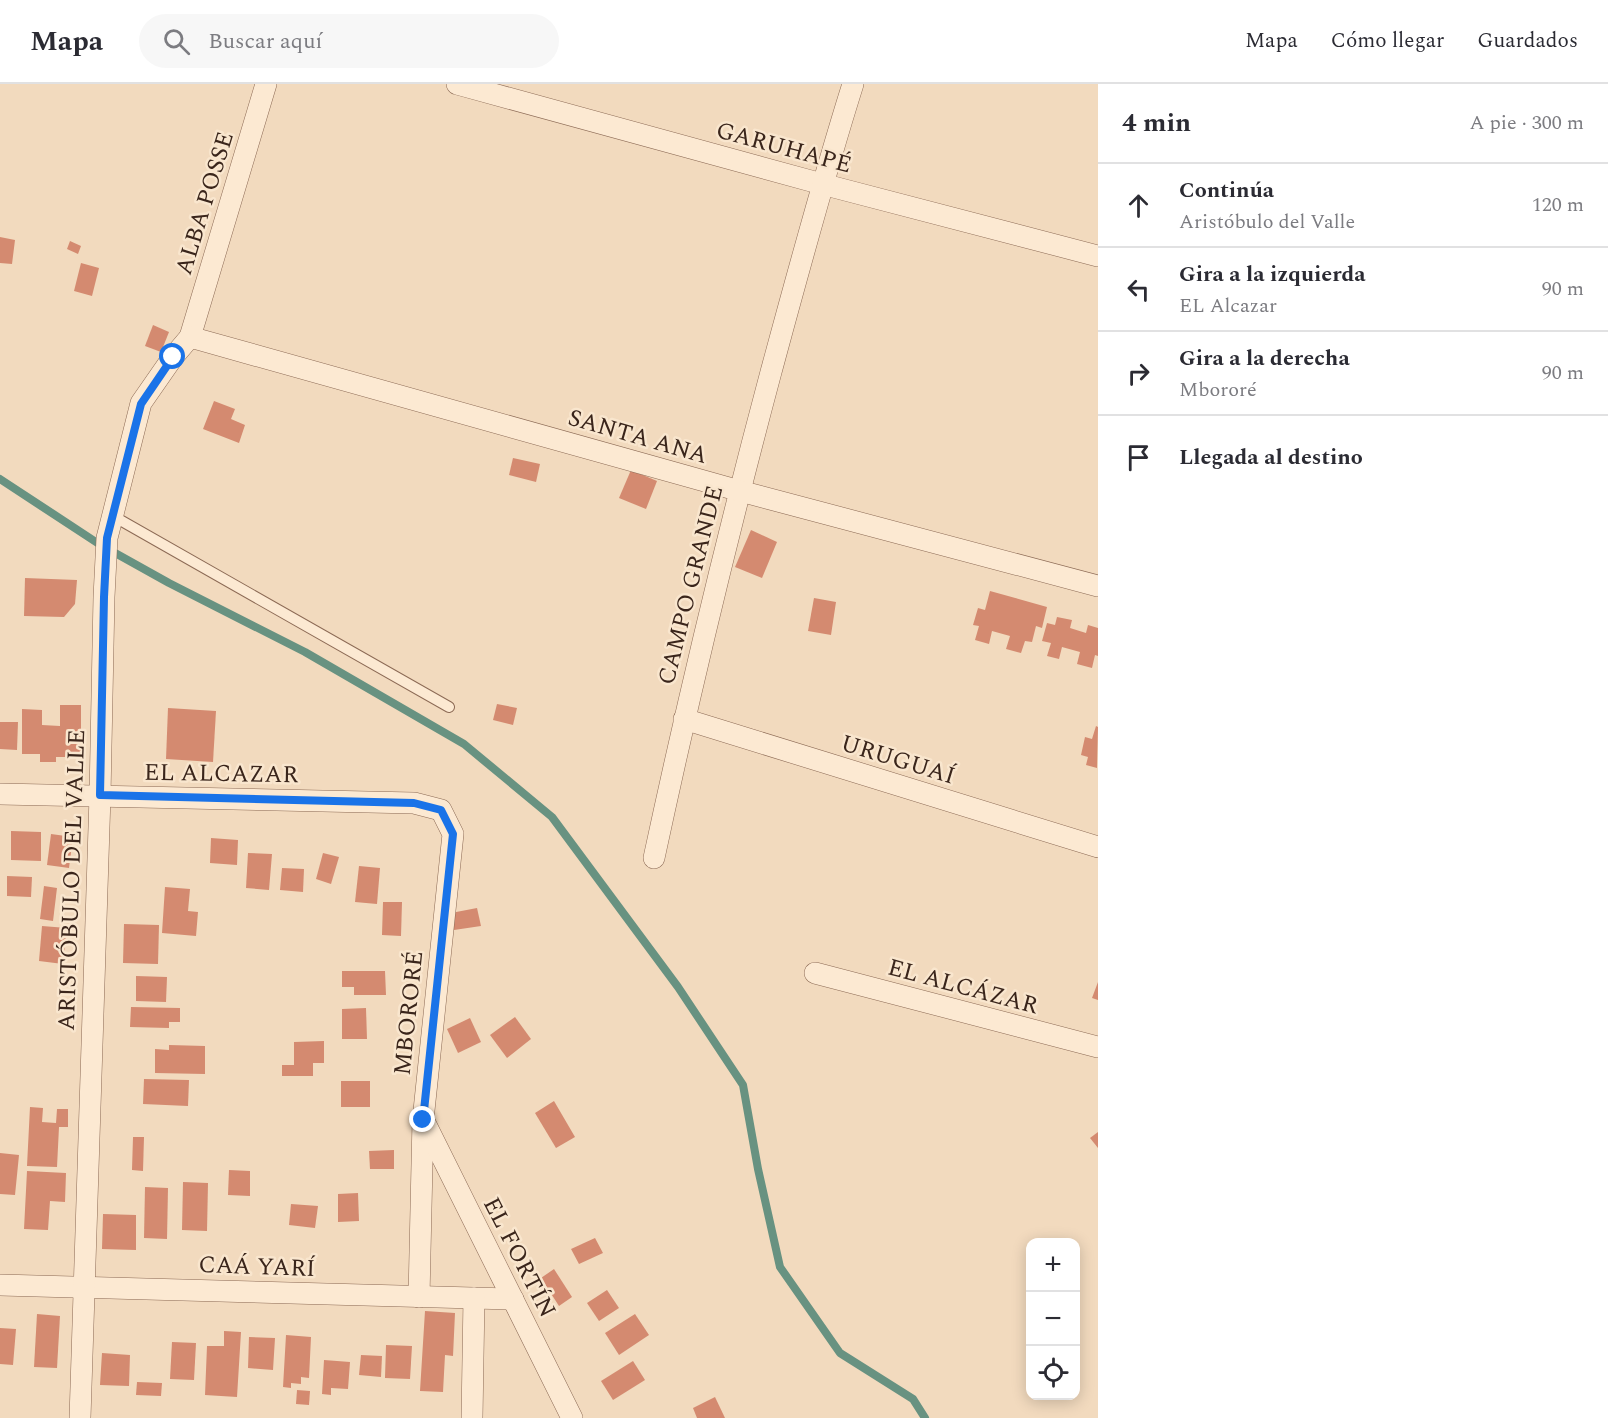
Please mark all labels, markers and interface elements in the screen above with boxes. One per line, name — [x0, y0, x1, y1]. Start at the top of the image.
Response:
search box — [139, 14, 559, 68]
text: Mapa — [30, 20, 103, 63]
icon: search — [160, 25, 193, 58]
text: Buscar aquí — [208, 25, 322, 58]
text: Mapa — [1245, 25, 1298, 57]
text: Cómo llegar — [1331, 25, 1444, 57]
text: Guardados — [1477, 25, 1578, 57]
text: 4 min — [1122, 103, 1191, 143]
text: A pie · 300 m — [1470, 108, 1584, 138]
street label: GARUHAPÉ — [712, 113, 856, 183]
street label: ALBA POSSE — [166, 127, 244, 279]
text: Continúa — [1179, 174, 1274, 207]
icon: ahead — [1122, 189, 1155, 222]
text: 120 m — [1532, 190, 1584, 220]
text: Aristóbulo del Valle — [1179, 207, 1355, 237]
text: Gira a la izquierda — [1179, 258, 1366, 291]
icon: left — [1122, 273, 1155, 306]
text: 90 m — [1542, 274, 1584, 304]
text: EL Alcazar — [1179, 291, 1277, 321]
text: Gira a la derecha — [1179, 342, 1350, 375]
route start — [159, 343, 185, 369]
icon: right — [1122, 357, 1155, 390]
text: 90 m — [1542, 358, 1584, 388]
text: Mbororé — [1179, 375, 1257, 405]
street label: SANTA ANA — [564, 400, 712, 474]
icon: arrive — [1122, 441, 1155, 474]
text: Llegada al destino — [1179, 441, 1363, 474]
street label: CAMPO GRANDE — [649, 482, 733, 689]
street label: URUGUAÍ — [836, 725, 959, 794]
street label: ARISTÓBULO DEL VALLE — [49, 729, 95, 1031]
street label: EL ALCAZAR — [144, 755, 299, 793]
street label: MBORORÉ — [385, 949, 433, 1077]
street label: EL ALCÁZAR — [884, 950, 1042, 1024]
route end — [409, 1106, 435, 1132]
street label: EL FORTÍN — [473, 1191, 565, 1324]
map controls — [1026, 1238, 1080, 1400]
button: + — [1026, 1238, 1080, 1292]
street label: CAÁ YARÍ — [198, 1247, 316, 1287]
button: − — [1026, 1292, 1080, 1346]
button: locate — [1026, 1346, 1080, 1400]

